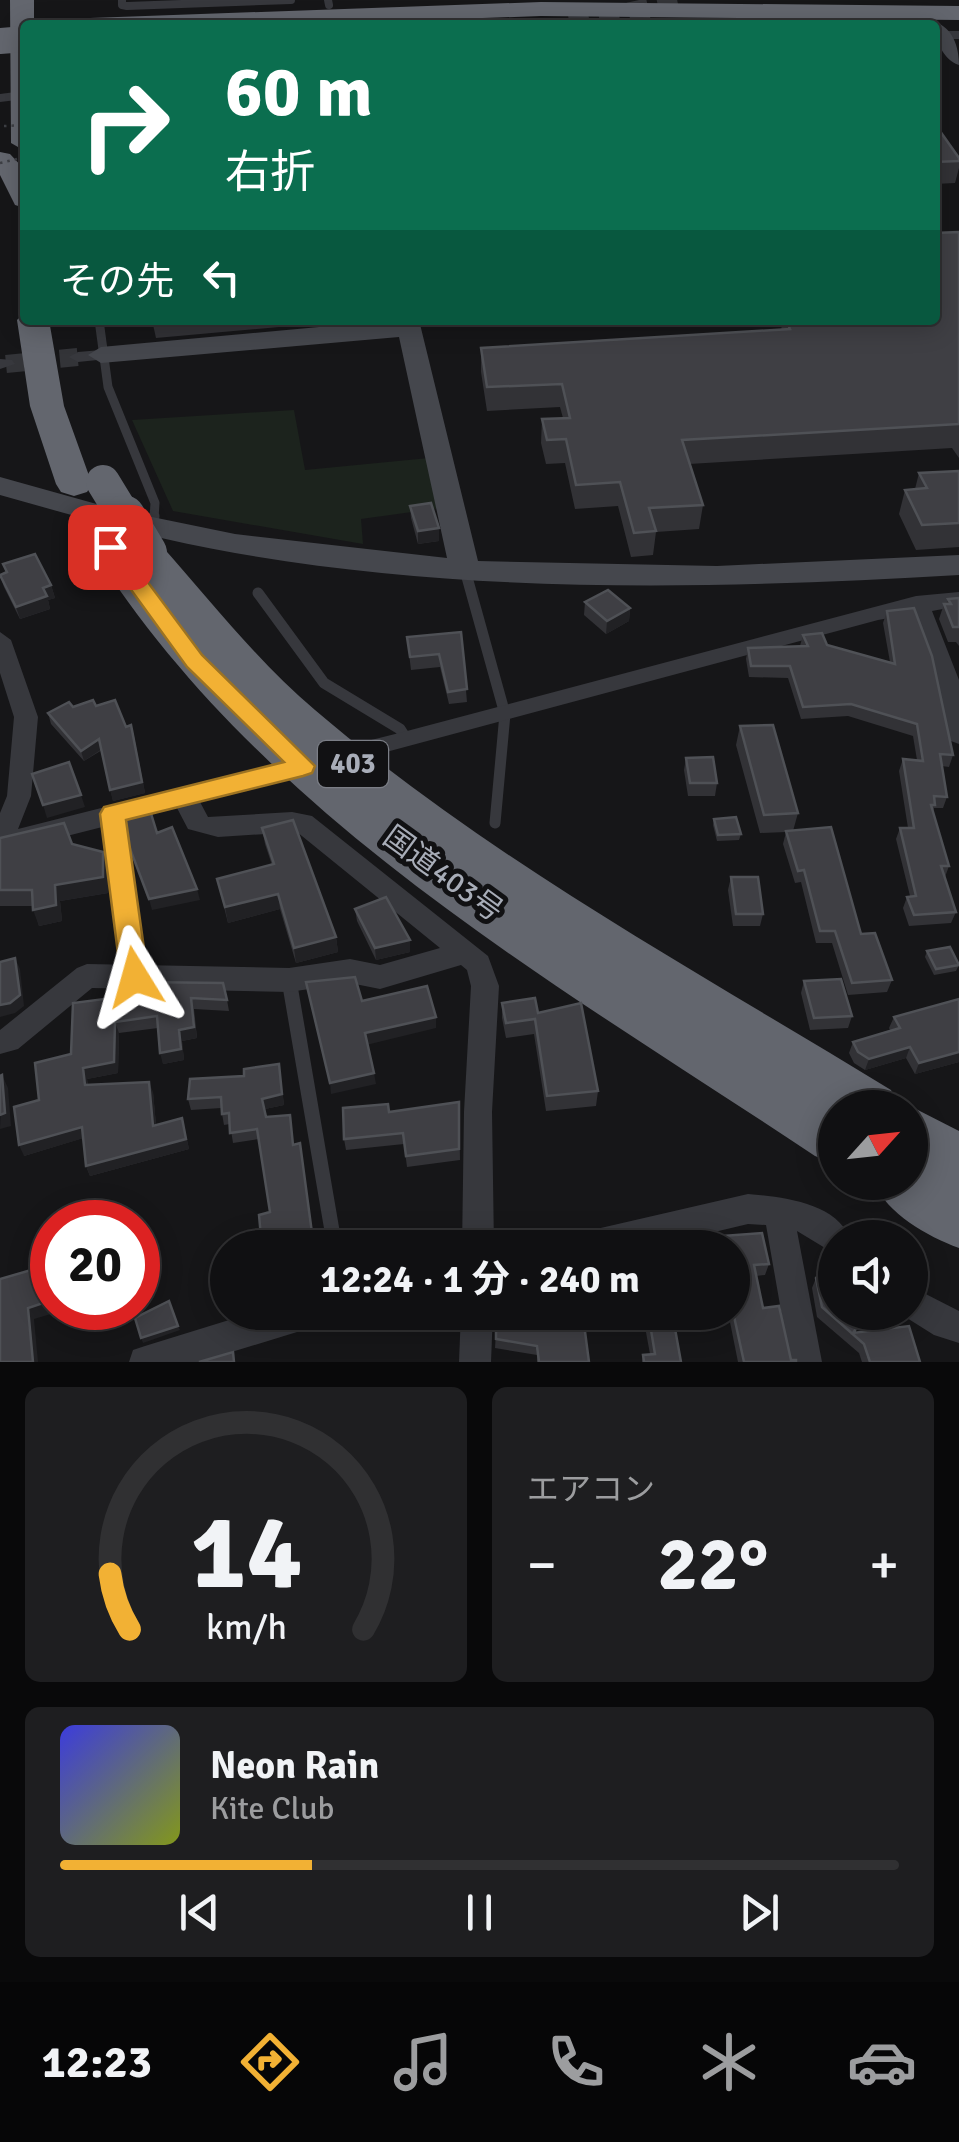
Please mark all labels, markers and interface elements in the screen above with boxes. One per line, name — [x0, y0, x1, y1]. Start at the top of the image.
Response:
text: 60 m — [225, 49, 373, 135]
icon: right — [60, 60, 190, 190]
text: 右折 — [225, 145, 315, 200]
icon: left — [194, 250, 249, 305]
text: その先 — [60, 258, 174, 305]
pin — [68, 505, 153, 590]
icon: arrive — [83, 520, 138, 575]
road number: 403 — [318, 741, 388, 787]
street label: 国道403号 — [376, 818, 510, 930]
position arrow — [83, 925, 187, 1029]
north arrow — [818, 1090, 928, 1200]
map controls — [818, 1090, 928, 1330]
speed limit sign: 20 — [30, 1200, 160, 1330]
button: sound — [818, 1220, 928, 1330]
text: 12:24 · 1 分 · 240 m — [320, 1256, 640, 1303]
text: エアコン — [527, 1470, 655, 1509]
text: 14 — [190, 1489, 302, 1617]
text: 22° — [658, 1518, 769, 1611]
text: − — [527, 1531, 557, 1599]
text: + — [869, 1531, 899, 1599]
text: km/h — [206, 1605, 286, 1649]
text: Neon Rain — [210, 1742, 379, 1789]
text: Kite Club — [210, 1789, 334, 1828]
icon: previous — [172, 1885, 227, 1940]
icon: pause — [452, 1885, 507, 1940]
icon: next — [732, 1885, 787, 1940]
icon: directions — [235, 2027, 305, 2097]
icon: music — [388, 2027, 458, 2097]
icon: phone — [541, 2027, 611, 2097]
icon: climate — [694, 2027, 764, 2097]
icon: car — [847, 2027, 917, 2097]
text: 12:23 — [42, 2035, 152, 2090]

